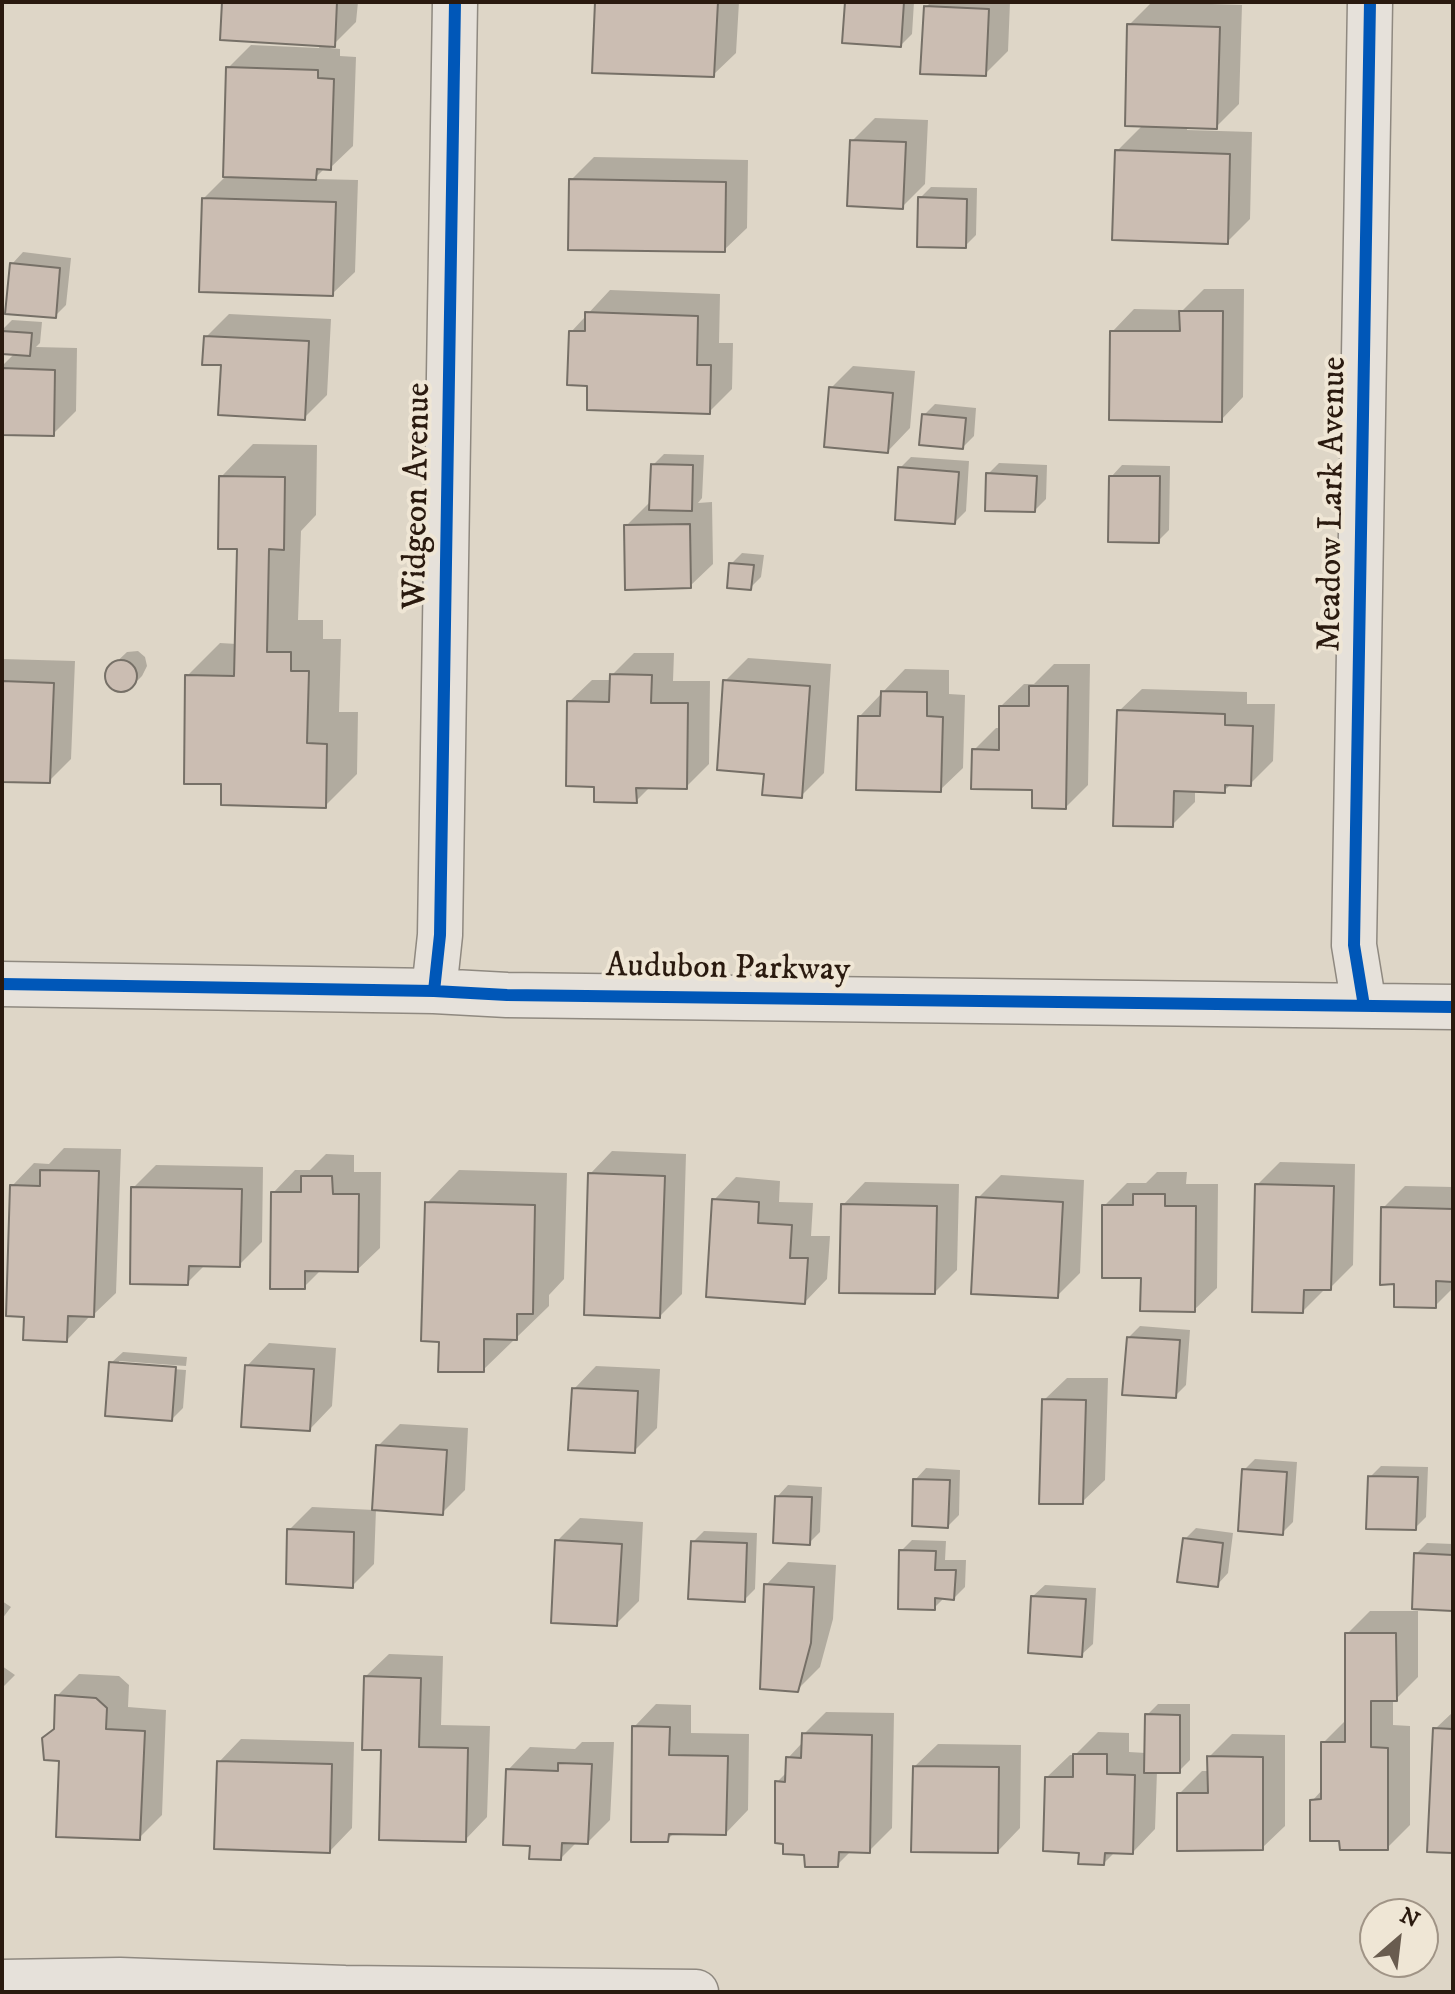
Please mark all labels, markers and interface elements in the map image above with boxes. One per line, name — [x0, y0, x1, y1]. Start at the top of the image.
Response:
street label: Meadow Lark Avenue — [1311, 356, 1357, 652]
street label: Widgeon Avenue — [397, 382, 441, 610]
street label: Audubon Parkway — [605, 947, 851, 993]
north arrow — [1359, 1898, 1439, 1978]
text: N — [1395, 1902, 1424, 1934]

